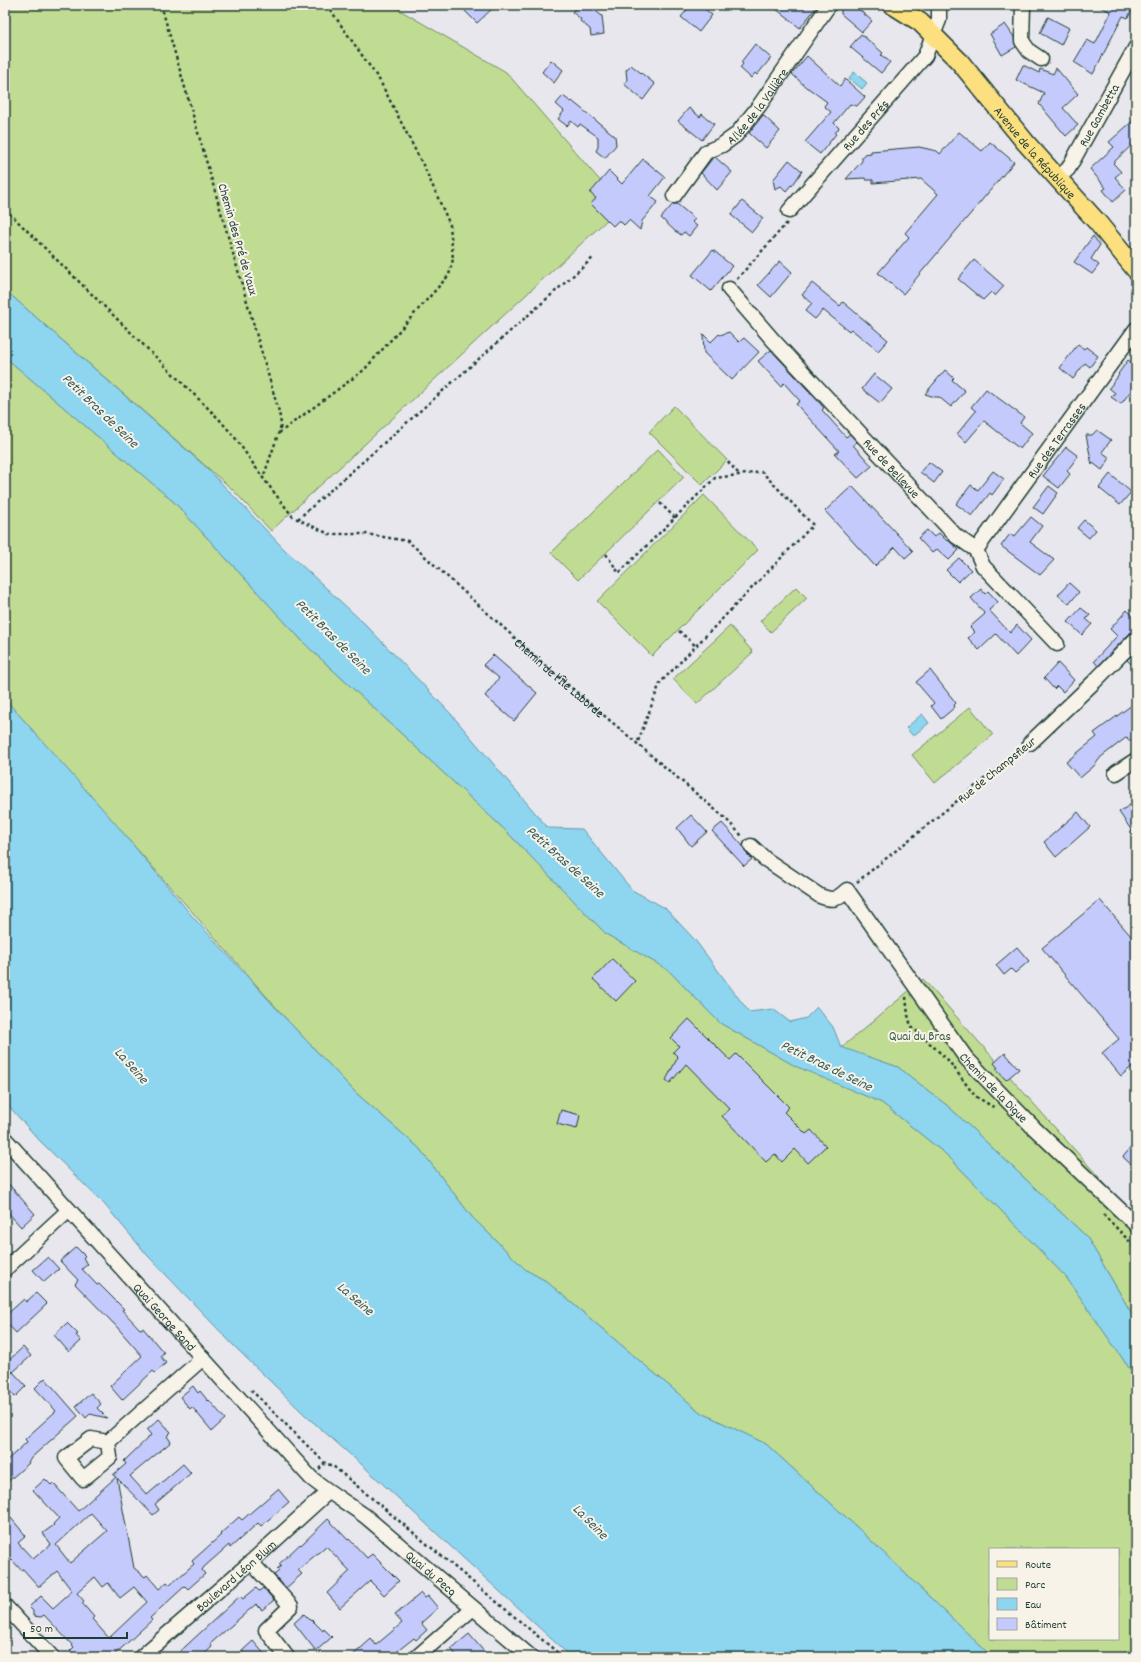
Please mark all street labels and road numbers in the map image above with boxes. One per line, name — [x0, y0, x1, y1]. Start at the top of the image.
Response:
street label: Allée de la Vallière — [724, 65, 795, 151]
street label: Rue Gambetta — [1075, 80, 1126, 151]
street label: Rue des Prés — [839, 96, 895, 156]
street label: Avenue de la République — [988, 103, 1079, 205]
street label: Chemin des Pré de Vaux — [212, 182, 262, 298]
street label: Rue des Terrasses — [1024, 399, 1092, 483]
street label: Rue de Bellevue — [857, 435, 923, 504]
street label: Chemin de l'Île Laborde — [509, 635, 608, 724]
street label: Rue de Champsfleur — [954, 733, 1041, 809]
street label: Chemin de la Digue — [953, 1050, 1031, 1129]
street label: Quai George Sand — [127, 1280, 199, 1356]
street label: Boulevard Léon Blum — [193, 1536, 282, 1618]
street label: Quai du Pecq — [400, 1547, 460, 1602]

